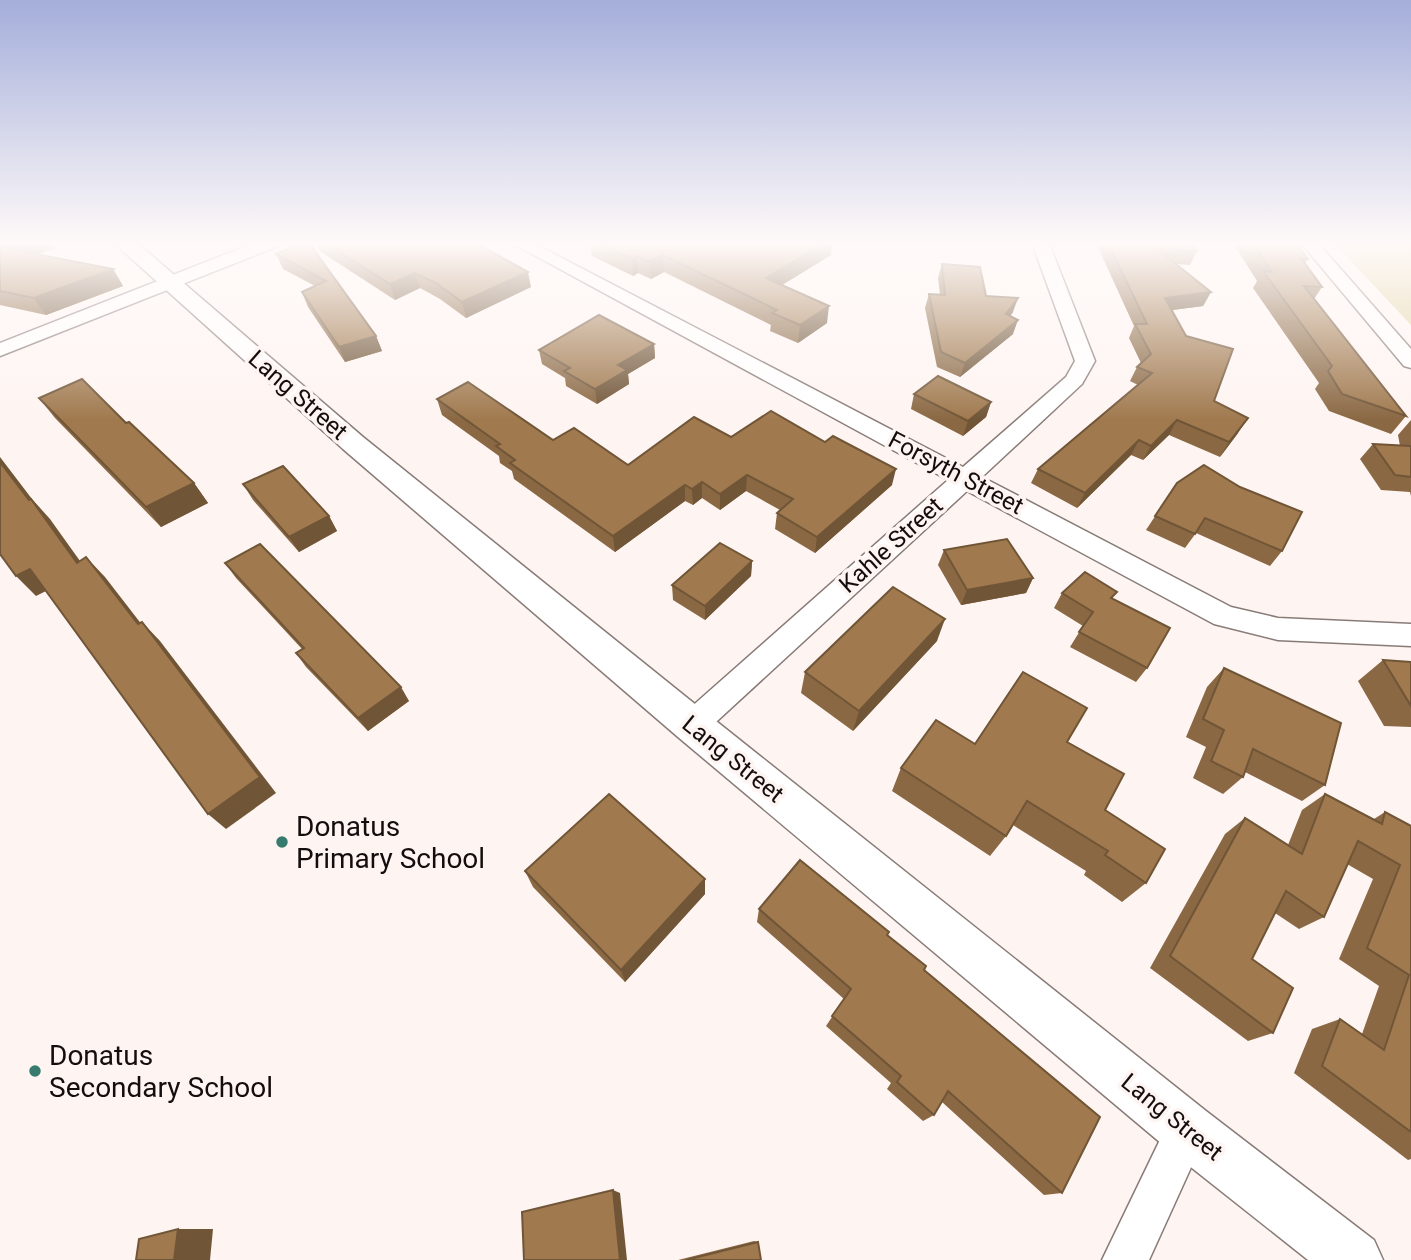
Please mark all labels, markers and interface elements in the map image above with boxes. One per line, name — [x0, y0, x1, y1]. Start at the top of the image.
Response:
street label: Lang Street — [243, 344, 353, 446]
street label: Forsyth Street — [884, 426, 1028, 520]
street label: Kahle Street — [834, 491, 948, 599]
street label: Lang Street — [677, 710, 789, 808]
place label: Donatus Primary School — [296, 810, 485, 875]
marker: Donatus Primary School — [274, 834, 290, 850]
place label: Donatus Secondary School — [49, 1039, 273, 1104]
marker: Donatus Secondary School — [27, 1063, 43, 1079]
street label: Lang Street — [1116, 1068, 1228, 1166]

